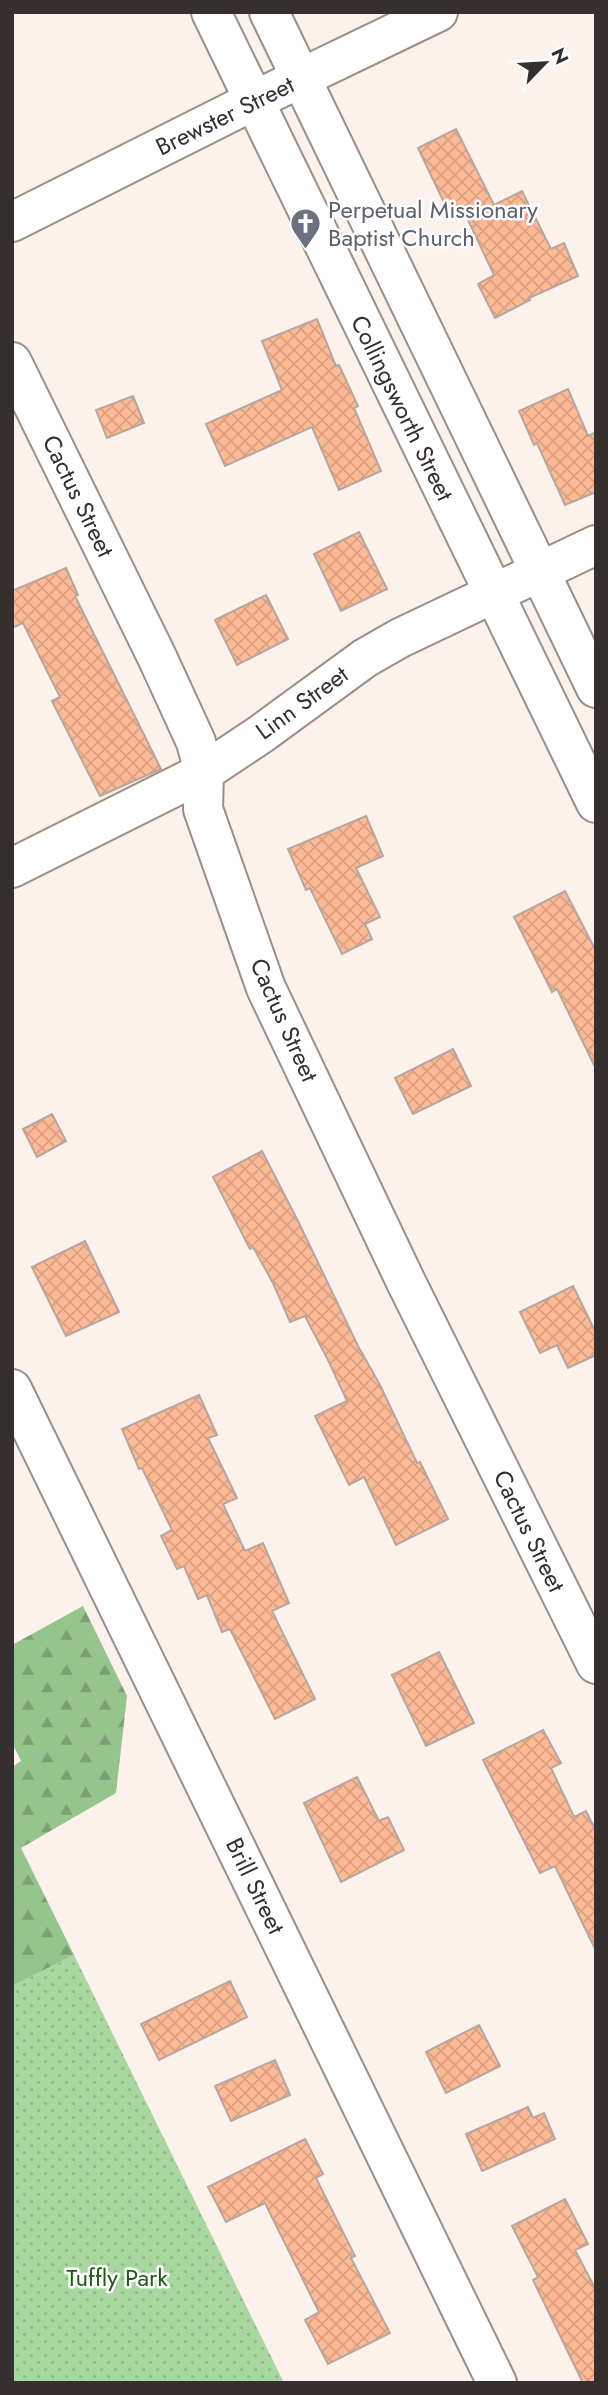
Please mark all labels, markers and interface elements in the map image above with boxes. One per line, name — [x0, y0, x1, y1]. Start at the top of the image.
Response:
north arrow — [510, 28, 580, 98]
text: N — [545, 43, 575, 69]
street label: Brewster Street — [150, 67, 300, 164]
place label: Perpetual Missionary Baptist Church — [328, 192, 538, 255]
church icon: Perpetual Missionary Baptist Church — [288, 207, 322, 251]
street label: Collingsworth Street — [342, 309, 463, 507]
street label: Cactus Street — [34, 429, 123, 563]
street label: Linn Street — [248, 657, 355, 748]
street label: Cactus Street — [242, 952, 327, 1087]
street label: Cactus Street — [485, 1464, 574, 1598]
street label: Brill Street — [217, 1832, 294, 1940]
park label: Tuffly Park — [66, 2260, 168, 2295]

